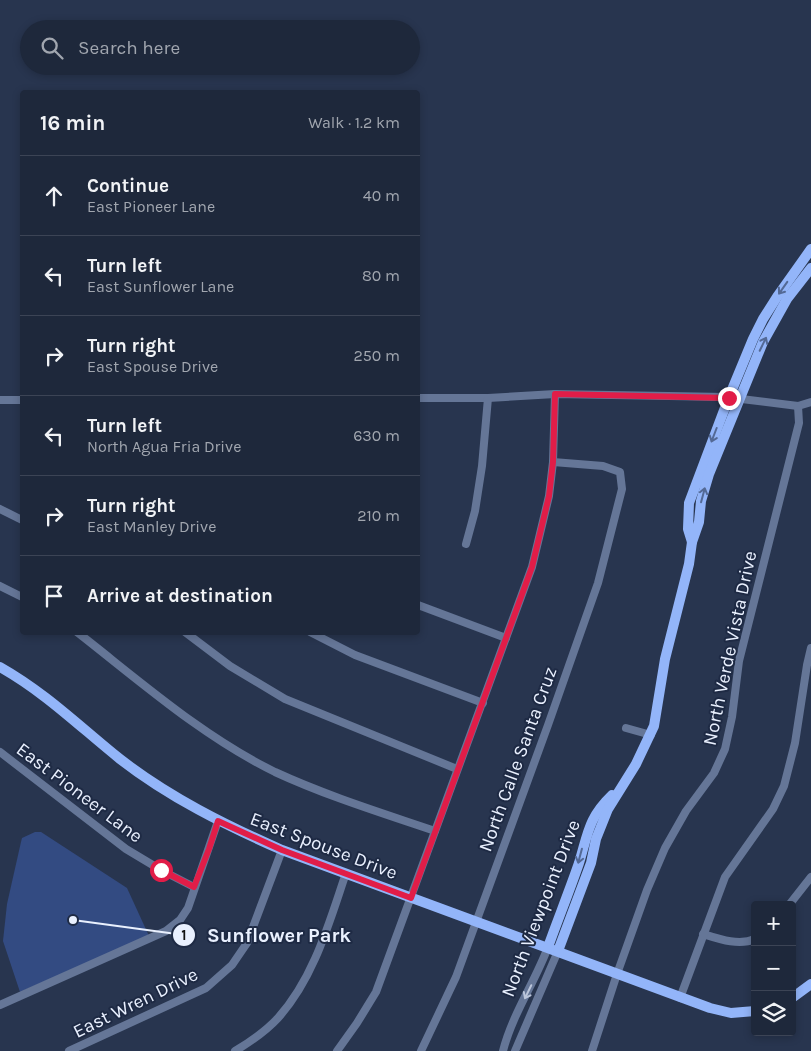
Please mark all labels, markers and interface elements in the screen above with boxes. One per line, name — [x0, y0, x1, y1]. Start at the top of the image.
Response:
search box — [20, 20, 420, 75]
icon: search — [38, 34, 66, 62]
text: Search here — [78, 37, 180, 59]
text: 16 min — [40, 111, 105, 135]
text: Walk · 1.2 km — [308, 113, 400, 132]
text: Continue — [87, 175, 169, 197]
icon: ahead — [40, 182, 68, 210]
text: 40 m — [363, 186, 400, 205]
text: East Pioneer Lane — [87, 197, 215, 216]
text: Turn left — [87, 255, 162, 277]
icon: left — [40, 262, 68, 290]
text: 80 m — [362, 266, 400, 285]
text: East Sunflower Lane — [87, 277, 234, 296]
one-way arrow — [778, 281, 788, 295]
text: Turn right — [87, 335, 176, 357]
one-way arrow — [759, 337, 768, 352]
icon: right — [40, 342, 68, 370]
text: 250 m — [353, 346, 400, 365]
text: East Spouse Drive — [87, 357, 218, 376]
route end — [718, 387, 741, 410]
text: Turn left — [87, 415, 162, 437]
icon: left — [40, 422, 68, 450]
text: 630 m — [353, 426, 400, 445]
one-way arrow — [709, 427, 718, 442]
text: North Agua Fria Drive — [87, 437, 241, 456]
one-way arrow — [699, 487, 708, 503]
text: Turn right — [87, 495, 176, 517]
icon: right — [40, 502, 68, 530]
text: 210 m — [357, 506, 400, 525]
text: East Manley Drive — [87, 517, 216, 536]
street label: North Verde Vista Drive — [699, 549, 761, 748]
icon: arrive — [40, 582, 68, 610]
text: Arrive at destination — [87, 585, 273, 607]
street label: North Calle Santa Cruz — [474, 664, 562, 855]
street label: East Pioneer Lane — [12, 738, 147, 847]
street label: East Spouse Drive — [247, 808, 400, 884]
street label: North Viewpoint Drive — [497, 817, 585, 1000]
one-way arrow — [575, 848, 585, 864]
route start — [150, 859, 173, 882]
map controls — [751, 901, 796, 1036]
button: + — [751, 901, 796, 946]
callout: Sunflower Park — [172, 917, 361, 952]
text: Sunflower Park — [207, 924, 351, 947]
text: 1 — [181, 926, 187, 944]
button: − — [751, 946, 796, 991]
street label: East Wren Drive — [69, 963, 201, 1043]
one-way arrow — [523, 984, 532, 999]
button: layers — [751, 991, 796, 1036]

